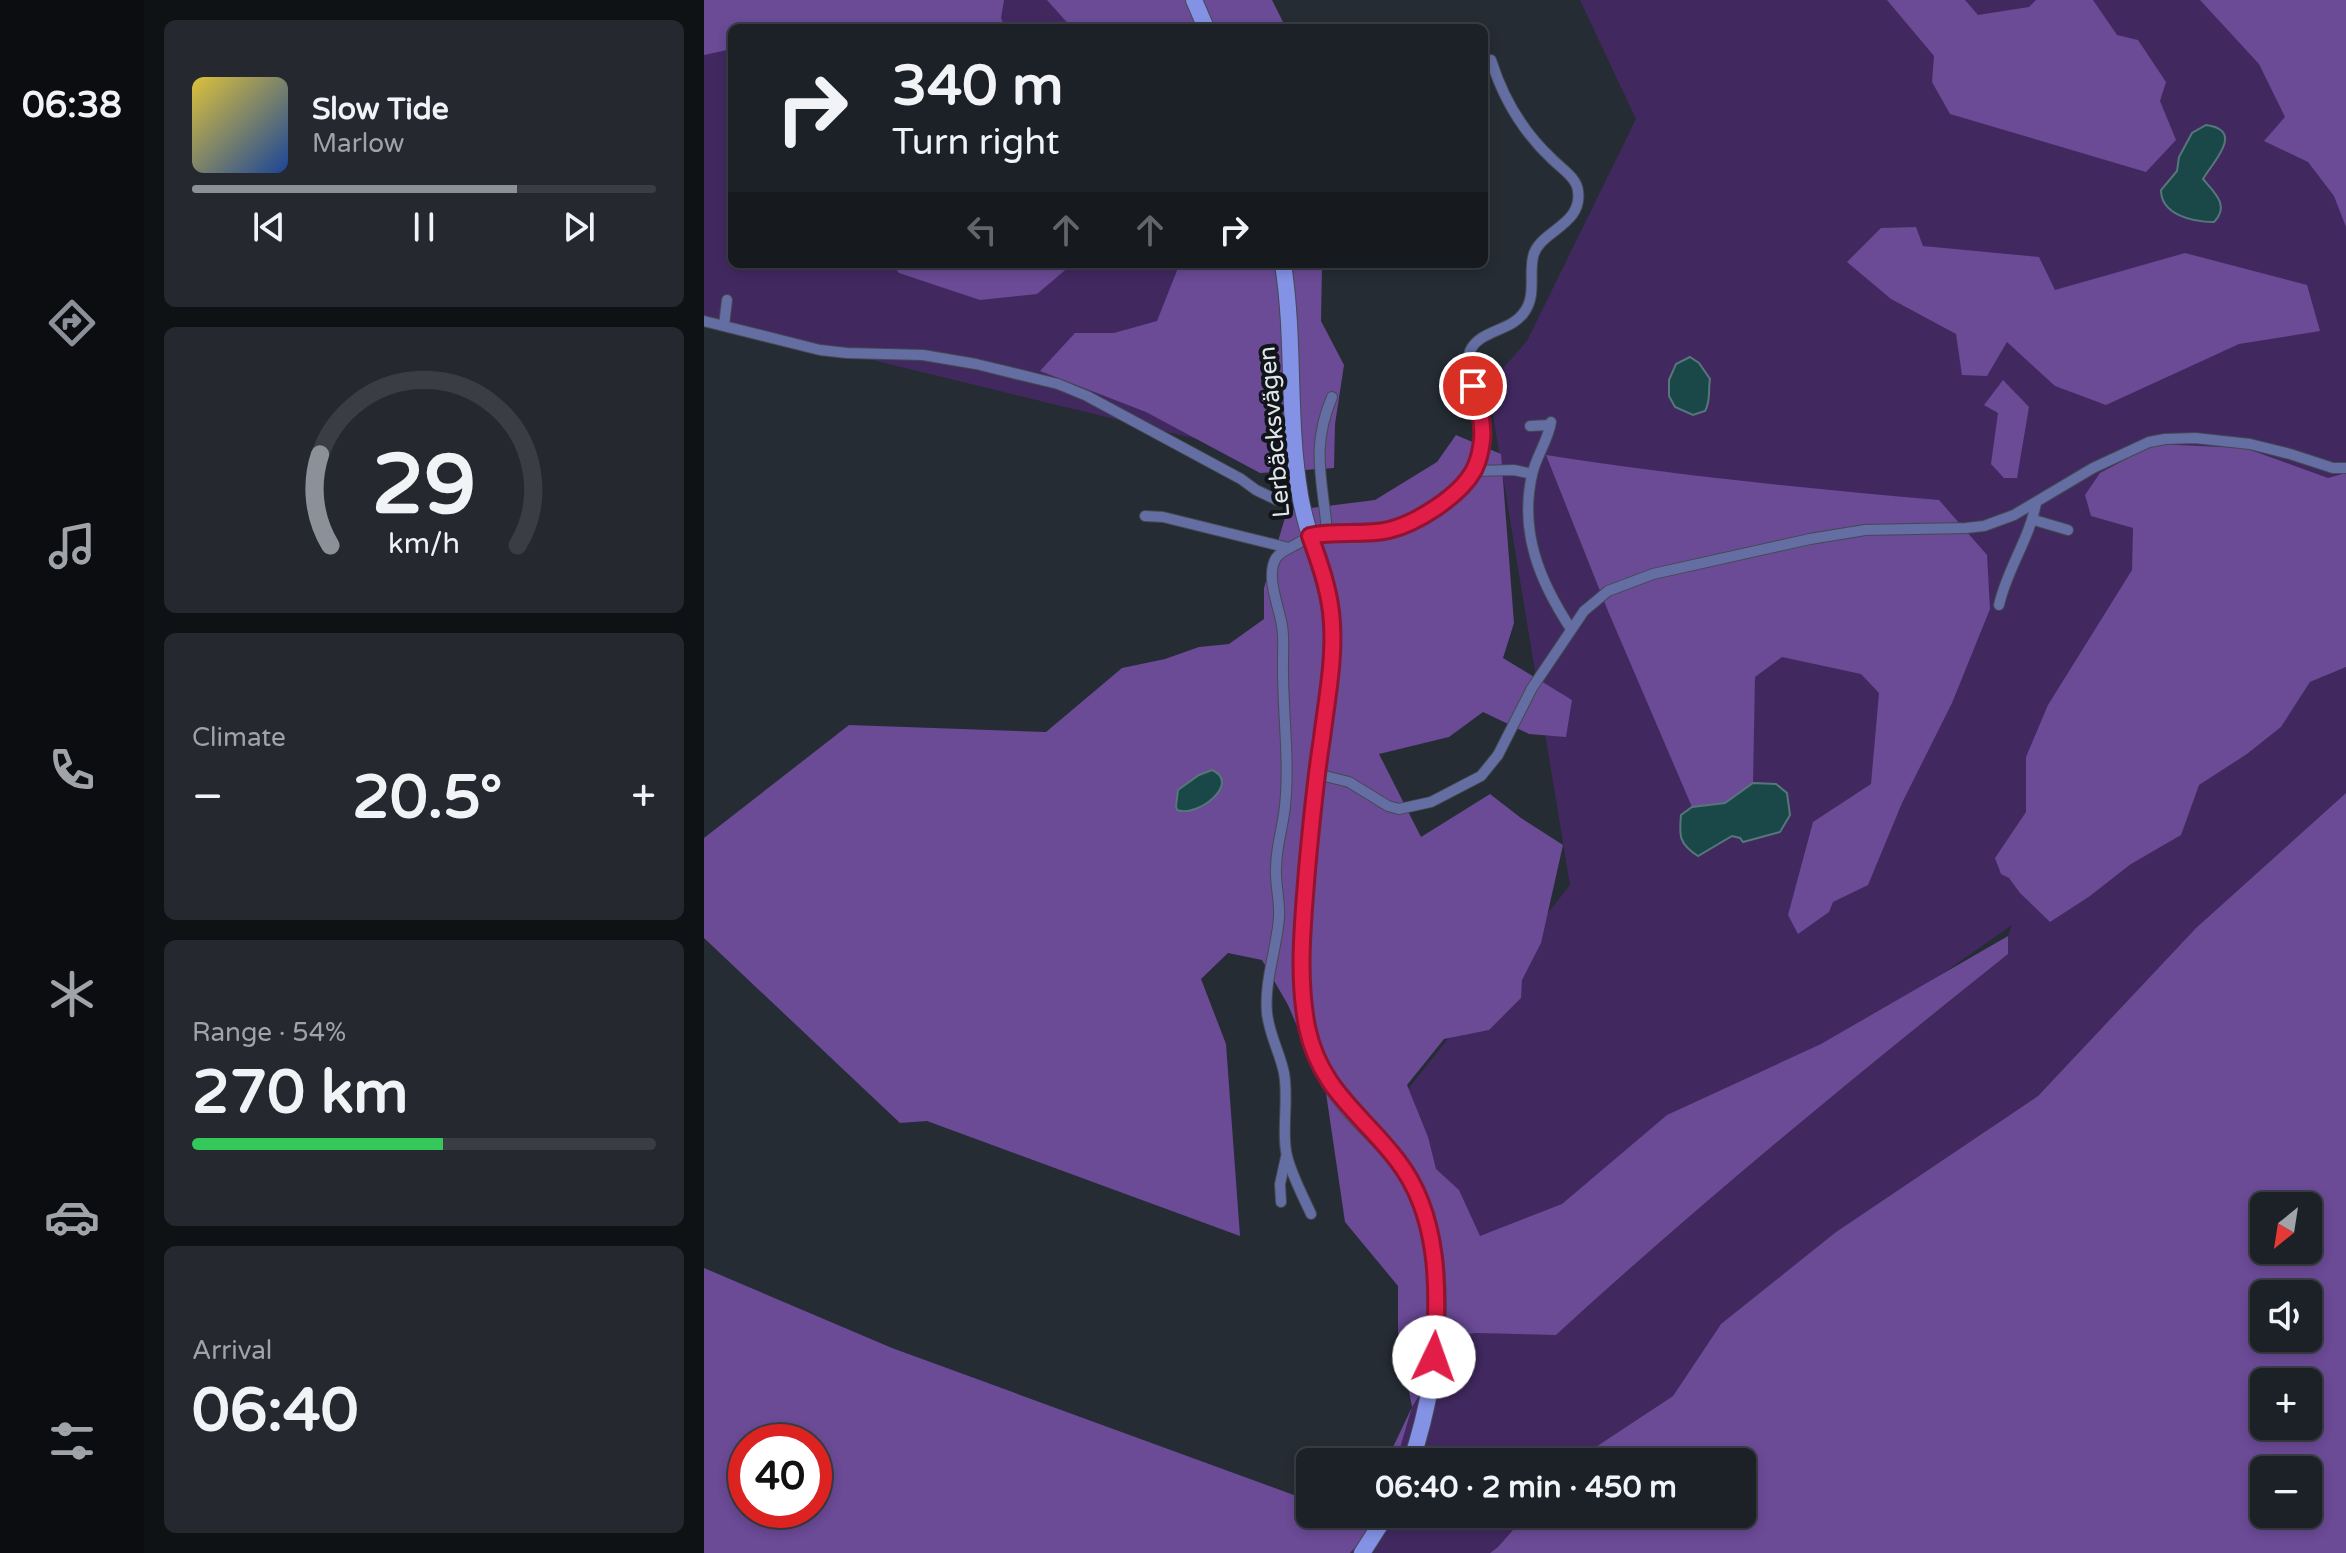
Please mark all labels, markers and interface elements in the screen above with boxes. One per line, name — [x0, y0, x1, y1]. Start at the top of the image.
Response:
text: 340 m — [892, 53, 1063, 120]
icon: right — [760, 56, 864, 160]
text: 06:38 — [22, 84, 122, 127]
text: Slow Tide — [312, 91, 449, 128]
text: Turn right — [892, 121, 1059, 164]
text: Marlow — [312, 128, 404, 159]
icon: previous — [247, 205, 291, 249]
icon: pause — [402, 205, 446, 249]
icon: next — [557, 205, 601, 249]
icon: left — [960, 208, 1004, 252]
icon: ahead — [1044, 208, 1088, 252]
icon: ahead — [1128, 208, 1172, 252]
icon: right — [1212, 208, 1256, 252]
icon: directions — [44, 295, 100, 351]
street label: Lerbäcksvägen — [1253, 345, 1296, 519]
pin — [1439, 352, 1507, 420]
icon: arrive — [1451, 364, 1495, 408]
text: 29 — [372, 435, 476, 535]
icon: music — [44, 518, 100, 574]
text: km/h — [388, 527, 460, 561]
text: Climate — [192, 722, 286, 753]
icon: phone — [44, 742, 100, 798]
text: 20.5° — [352, 762, 502, 834]
text: − — [192, 771, 223, 824]
text: + — [631, 771, 656, 824]
icon: climate — [44, 966, 100, 1022]
text: Range · 54% — [192, 1017, 346, 1048]
text: 270 km — [192, 1057, 408, 1129]
icon: car — [44, 1189, 100, 1245]
north arrow — [2250, 1192, 2322, 1264]
map controls — [2250, 1192, 2322, 1528]
button: sound — [2250, 1280, 2322, 1352]
position arrow — [1392, 1315, 1476, 1399]
text: Arrival — [192, 1335, 272, 1366]
button: + — [2250, 1368, 2322, 1440]
text: 06:40 — [192, 1375, 358, 1447]
icon: filters — [44, 1413, 100, 1469]
speed limit sign: 40 — [728, 1424, 832, 1528]
button: − — [2250, 1456, 2322, 1528]
text: 06:40 · 2 min · 450 m — [1375, 1469, 1677, 1506]

